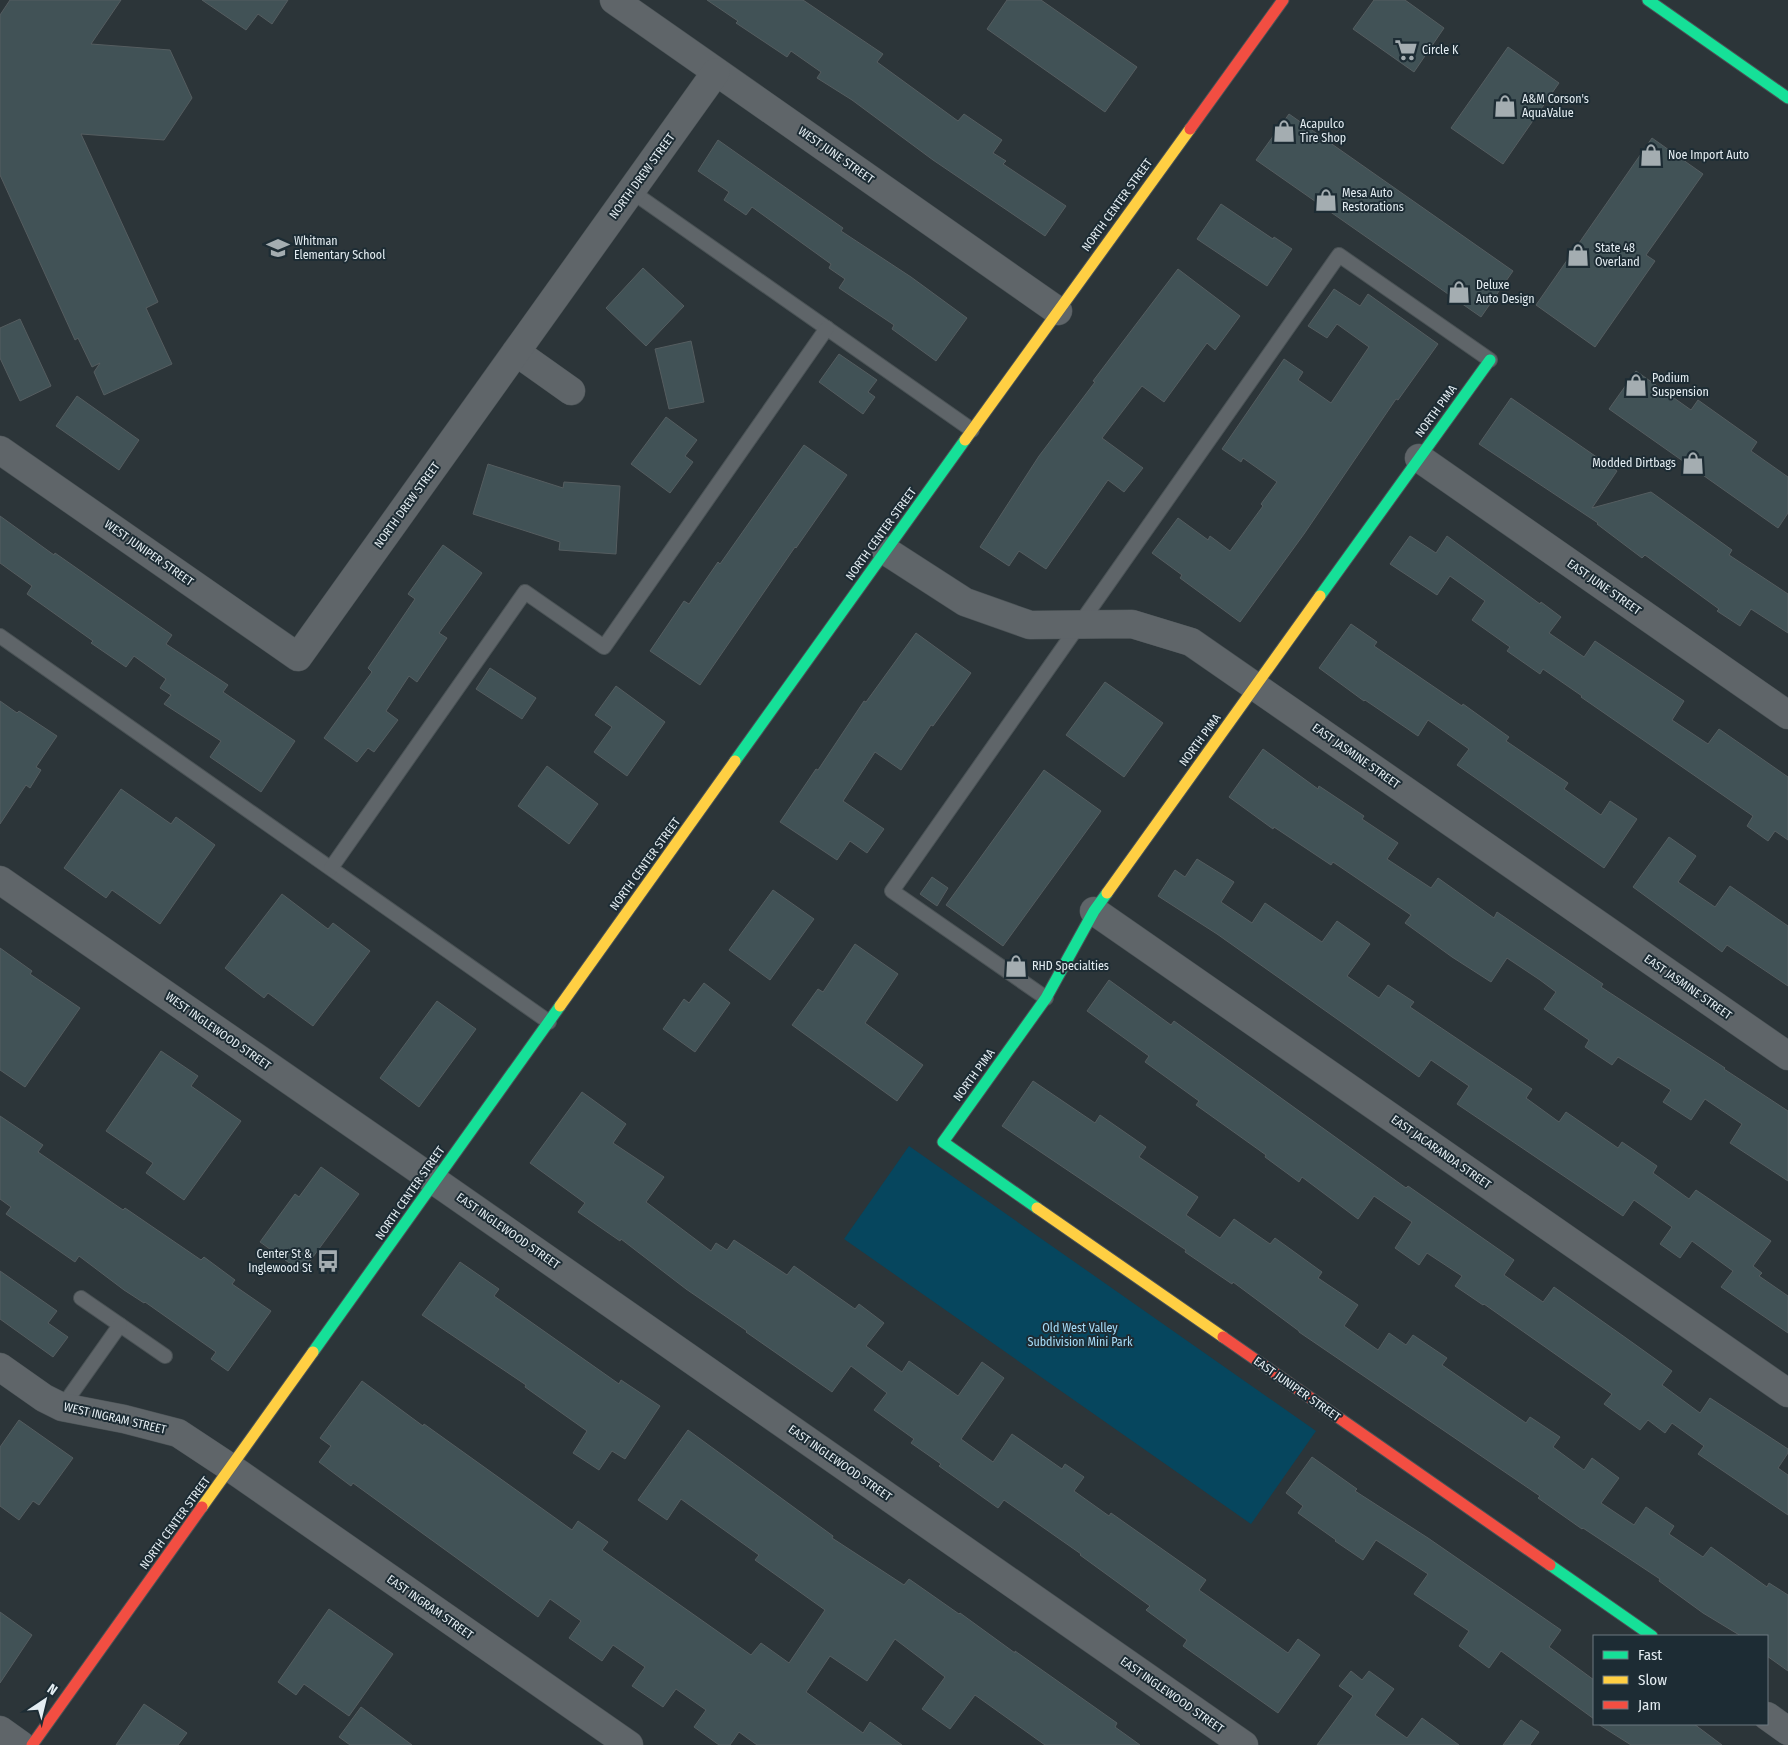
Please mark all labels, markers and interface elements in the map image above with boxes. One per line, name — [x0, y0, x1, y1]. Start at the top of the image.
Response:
supermarket icon: Circle K — [1393, 37, 1419, 63]
place label: Circle K — [1422, 43, 1459, 57]
place label: A&M Corson's AquaValue — [1522, 92, 1589, 120]
shop icon: A&M Corson's AquaValue — [1492, 93, 1518, 119]
place label: Acapulco Tire Shop — [1300, 117, 1346, 145]
shop icon: Acapulco Tire Shop — [1271, 118, 1297, 144]
street label: WEST JUNE STREET — [795, 124, 877, 187]
street label: NORTH DREW STREET — [606, 130, 678, 222]
shop icon: Noe Import Auto — [1638, 142, 1664, 168]
place label: Noe Import Auto — [1668, 148, 1749, 162]
street label: NORTH CENTER STREET — [1079, 156, 1156, 254]
place label: Mesa Auto Restorations — [1342, 186, 1404, 214]
shop icon: Mesa Auto Restorations — [1313, 187, 1339, 213]
place label: Whitman Elementary School — [294, 234, 385, 262]
school or university icon: Whitman Elementary School — [265, 235, 291, 261]
place label: State 48 Overland — [1595, 241, 1640, 269]
shop icon: State 48 Overland — [1565, 242, 1591, 268]
place label: Deluxe Auto Design — [1476, 278, 1534, 306]
shop icon: Deluxe Auto Design — [1446, 279, 1472, 305]
place label: Podium Suspension — [1652, 371, 1709, 399]
shop icon: Podium Suspension — [1623, 372, 1649, 398]
street label: NORTH PIMA — [1412, 382, 1460, 440]
shop icon: Modded Dirtbags — [1680, 450, 1706, 476]
place label: Modded Dirtbags — [1592, 456, 1676, 470]
street label: NORTH DREW STREET — [371, 459, 443, 551]
street label: NORTH CENTER STREET — [843, 485, 920, 583]
street label: WEST JUNIPER STREET — [102, 517, 196, 589]
street label: EAST JUNE STREET — [1564, 556, 1644, 618]
street label: NORTH PIMA — [1176, 711, 1224, 769]
street label: EAST JASMINE STREET — [1310, 721, 1403, 792]
street label: NORTH CENTER STREET — [607, 815, 684, 913]
street label: EAST JASMINE STREET — [1642, 952, 1735, 1023]
shop icon: RHD Specialties — [1003, 953, 1029, 979]
place label: RHD Specialties — [1032, 959, 1109, 973]
street label: WEST INGLEWOOD STREET — [163, 989, 274, 1073]
street label: NORTH PIMA — [950, 1046, 998, 1104]
street label: EAST JACARANDA STREET — [1388, 1112, 1494, 1192]
street label: NORTH CENTER STREET — [372, 1143, 448, 1242]
street label: EAST INGLEWOOD STREET — [454, 1190, 563, 1272]
place label: Center St & Inglewood St — [248, 1247, 312, 1275]
bus stop icon: Center St & Inglewood St — [315, 1248, 341, 1274]
park label: Old West Valley Subdivision Mini Park — [1027, 1321, 1133, 1349]
street label: EAST JUNIPER STREET — [1251, 1354, 1343, 1424]
street label: WEST INGRAM STREET — [62, 1399, 168, 1437]
street label: EAST INGLEWOOD STREET — [786, 1422, 895, 1504]
street label: NORTH CENTER STREET — [137, 1474, 214, 1572]
street label: EAST INGRAM STREET — [384, 1572, 476, 1642]
legend — [1593, 1635, 1768, 1725]
text: Fast — [1638, 1646, 1662, 1664]
street label: EAST INGLEWOOD STREET — [1118, 1654, 1227, 1736]
text: Slow — [1638, 1671, 1667, 1689]
north arrow — [20, 1675, 70, 1725]
text: N — [44, 1680, 60, 1699]
text: Jam — [1638, 1696, 1661, 1714]

